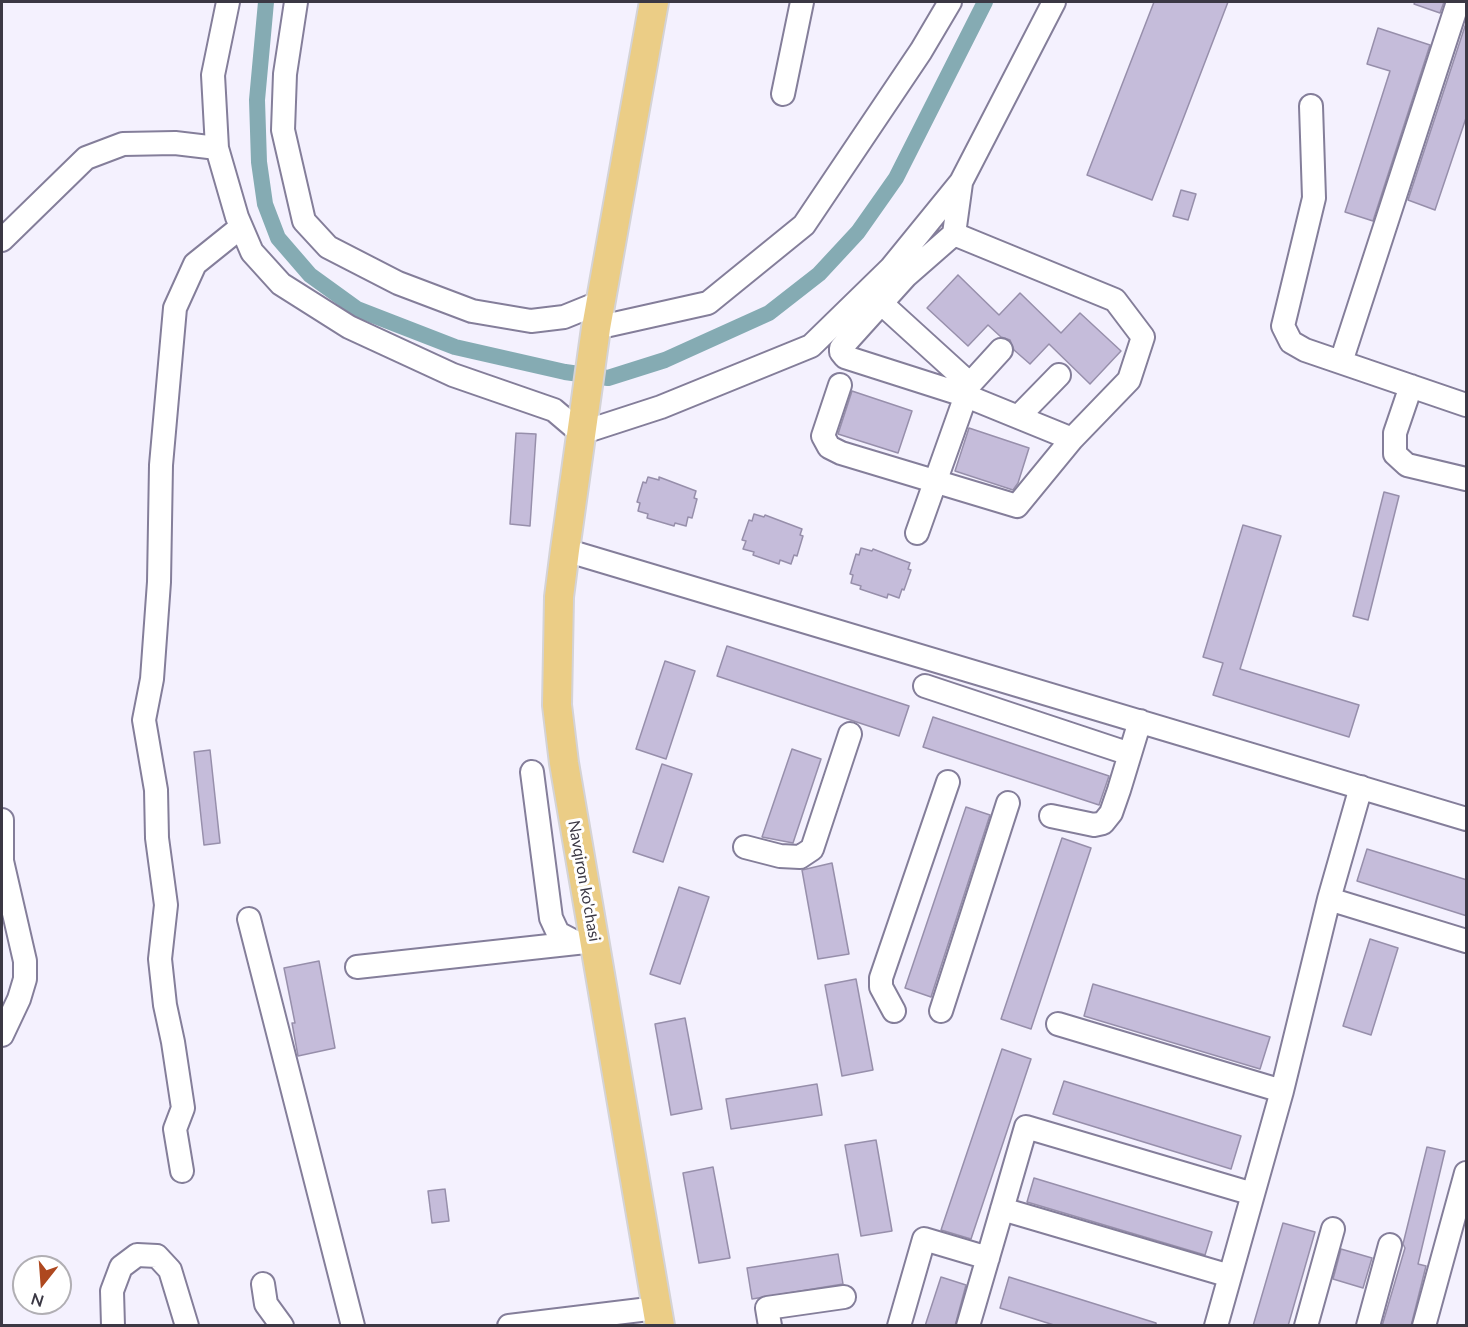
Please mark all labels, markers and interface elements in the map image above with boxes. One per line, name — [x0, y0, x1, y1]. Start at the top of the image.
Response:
street label: Navqiron ko'chasi — [564, 819, 604, 943]
north arrow — [12, 1255, 72, 1315]
text: N — [29, 1290, 46, 1312]

